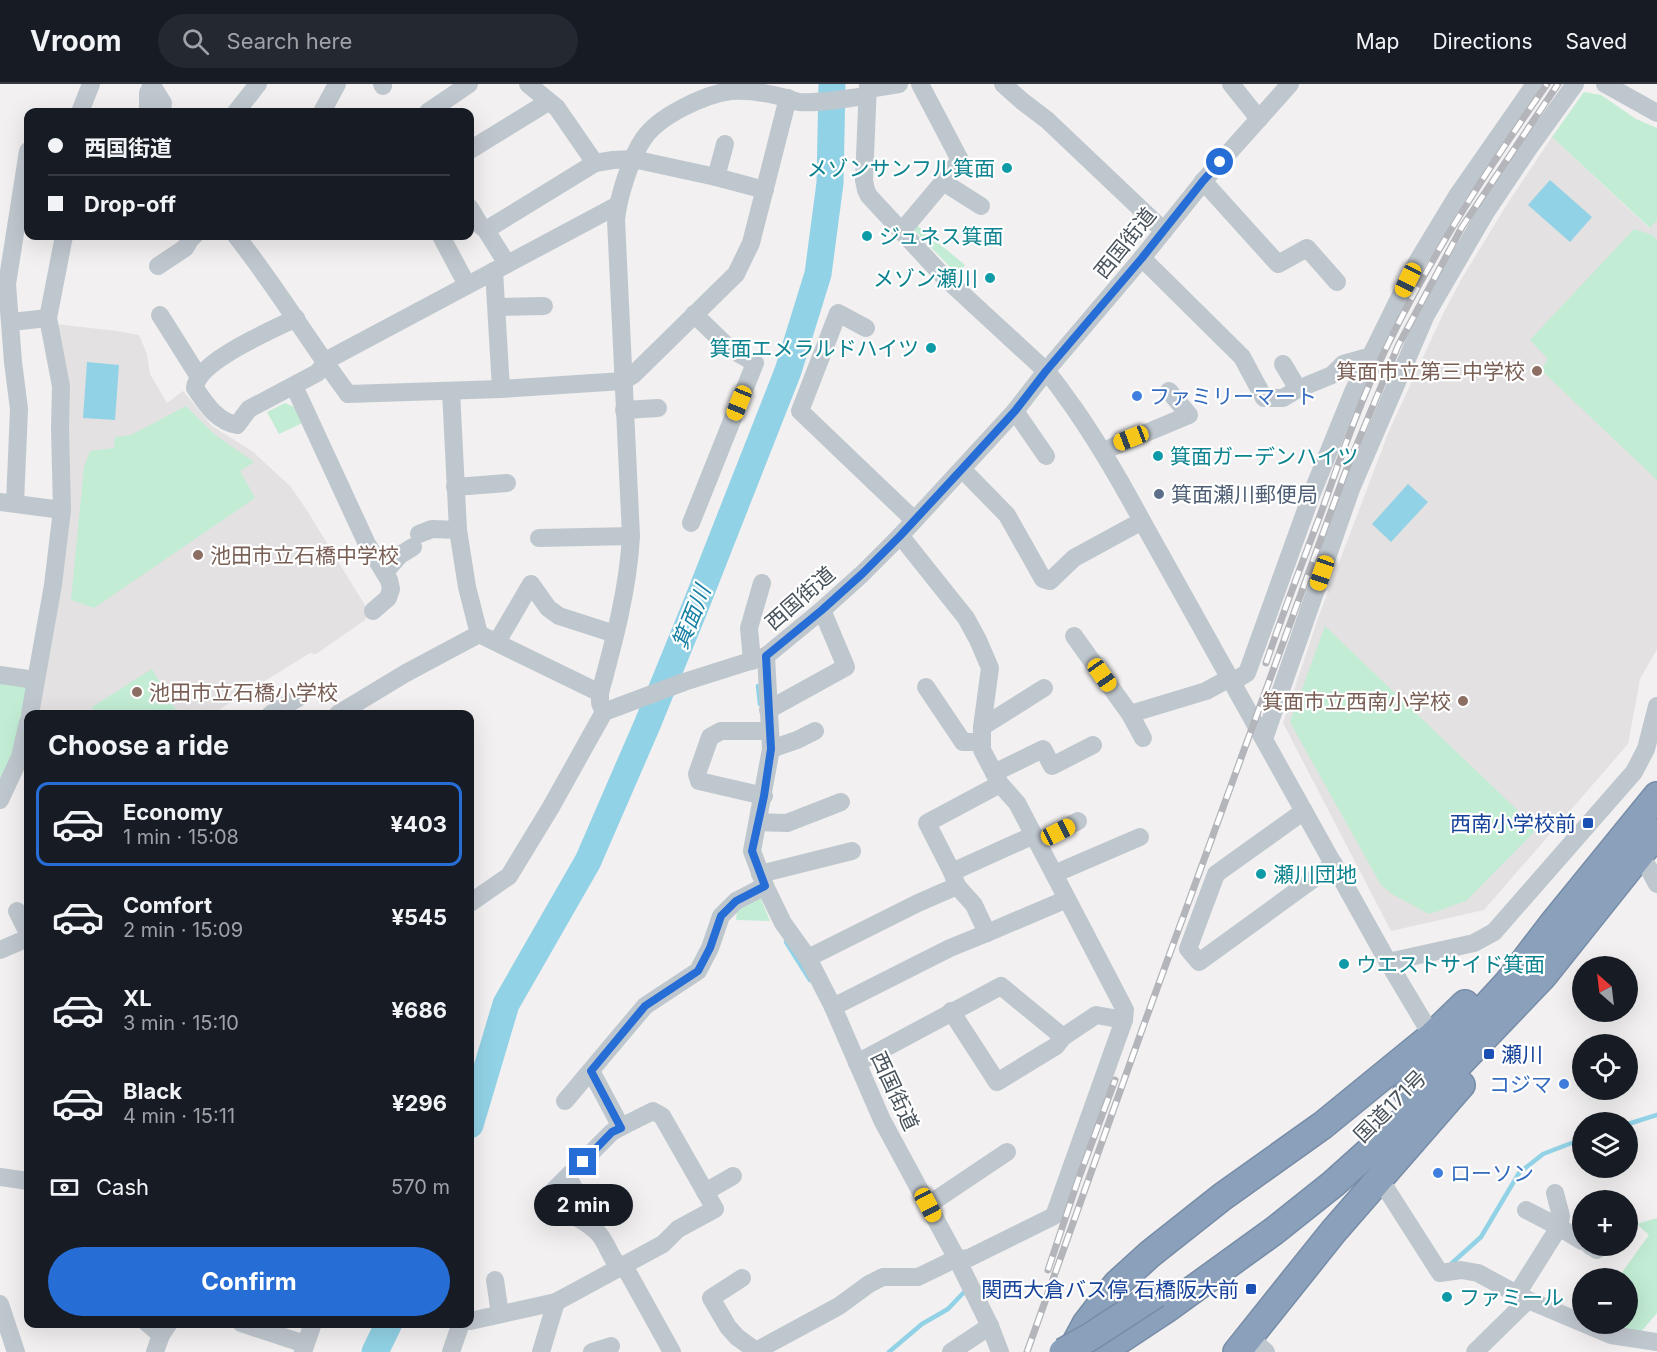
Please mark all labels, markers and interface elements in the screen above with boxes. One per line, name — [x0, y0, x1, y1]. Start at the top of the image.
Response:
search box — [158, 14, 578, 68]
text: Vroom — [30, 24, 122, 58]
icon: search — [179, 25, 212, 58]
text: Search here — [227, 28, 352, 54]
text: Map — [1356, 29, 1399, 54]
text: Directions — [1432, 29, 1533, 54]
text: Saved — [1566, 29, 1627, 54]
text: 西国街道 — [84, 135, 172, 161]
route start — [1206, 148, 1233, 175]
place label: メゾンサンフル箕面 — [807, 156, 995, 181]
marker: メゾンサンフル箕面 — [1000, 161, 1014, 175]
text: Drop-off — [84, 191, 176, 217]
street label: 西国街道 — [1089, 202, 1161, 284]
place label: ジュネス箕面 — [879, 224, 1004, 249]
marker: ジュネス箕面 — [860, 229, 874, 243]
car — [1392, 260, 1424, 300]
place label: メゾン瀬川 — [873, 266, 978, 291]
marker: メゾン瀬川 — [983, 271, 997, 285]
place label: 箕面エメラルドハイツ — [709, 336, 919, 361]
marker: 箕面エメラルドハイツ — [924, 341, 938, 355]
place label: 箕面市立第三中学校 — [1336, 359, 1525, 384]
marker: 箕面市立第三中学校 — [1530, 364, 1544, 378]
car — [724, 383, 754, 423]
place label: ファミリーマート — [1149, 384, 1317, 409]
marker: ファミリーマート — [1130, 389, 1144, 403]
car — [1111, 423, 1151, 453]
place label: 箕面ガーデンハイツ — [1170, 444, 1359, 469]
marker: 箕面ガーデンハイツ — [1151, 449, 1165, 463]
place label: 箕面瀬川郵便局 — [1171, 482, 1318, 507]
marker: 箕面瀬川郵便局 — [1152, 487, 1166, 501]
place label: 池田市立石橋中学校 — [210, 543, 399, 568]
marker: 池田市立石橋中学校 — [191, 548, 205, 562]
car — [1308, 553, 1336, 593]
street label: 西国街道 — [760, 561, 840, 635]
water label: 箕面川 — [667, 580, 716, 652]
car — [1084, 655, 1120, 695]
place label: 池田市立石橋小学校 — [149, 680, 338, 705]
marker: 池田市立石橋小学校 — [130, 685, 144, 699]
place label: 箕面市立西南小学校 — [1262, 689, 1451, 714]
marker: 箕面市立西南小学校 — [1456, 694, 1470, 708]
text: Choose a ride — [48, 729, 229, 762]
icon: car — [51, 797, 105, 851]
text: Economy — [123, 799, 223, 825]
text: ¥403 — [391, 811, 447, 837]
place label: 西南小学校前 — [1450, 811, 1576, 836]
car — [1038, 816, 1078, 848]
marker: 西南小学校前 — [1581, 816, 1595, 830]
text: 1 min · 15:08 — [123, 825, 239, 849]
place label: 瀬川団地 — [1273, 862, 1357, 887]
marker: 瀬川団地 — [1254, 867, 1268, 881]
icon: car — [51, 890, 105, 944]
text: Comfort — [123, 892, 212, 918]
text: ¥545 — [391, 904, 447, 930]
text: 2 min · 15:09 — [123, 918, 243, 942]
place label: ウエストサイド箕面 — [1356, 952, 1545, 977]
north arrow — [1572, 956, 1638, 1022]
map controls — [1572, 956, 1638, 1334]
marker: ウエストサイド箕面 — [1337, 957, 1351, 971]
icon: car — [51, 983, 105, 1037]
text: XL — [123, 985, 152, 1011]
text: ¥686 — [392, 997, 447, 1023]
text: 3 min · 15:10 — [123, 1011, 239, 1035]
button: locate — [1572, 1034, 1638, 1100]
place label: 瀬川 — [1501, 1042, 1543, 1067]
marker: 瀬川 — [1482, 1047, 1496, 1061]
street label: 西国街道 — [866, 1048, 924, 1134]
street label: 国道171号 — [1349, 1065, 1431, 1147]
place label: コジマ — [1489, 1072, 1552, 1097]
icon: car — [51, 1076, 105, 1130]
marker: コジマ — [1557, 1077, 1571, 1091]
text: Black — [123, 1078, 182, 1104]
text: ¥296 — [392, 1090, 447, 1116]
text: 4 min · 15:11 — [123, 1104, 235, 1128]
button: layers — [1572, 1112, 1638, 1178]
route end — [569, 1148, 596, 1175]
place label: ローソン — [1450, 1161, 1534, 1186]
marker: ローソン — [1431, 1166, 1445, 1180]
icon: cash — [48, 1171, 81, 1204]
text: Cash — [96, 1174, 149, 1200]
text: 570 m — [391, 1175, 450, 1199]
callout: 2 min — [534, 1183, 632, 1225]
car — [912, 1185, 944, 1225]
button: + — [1572, 1190, 1638, 1256]
text: 2 min — [557, 1193, 610, 1217]
button: Confirm — [48, 1247, 450, 1316]
button: − — [1572, 1268, 1638, 1334]
place label: 関西大倉バス停 石橋阪大前 — [981, 1277, 1239, 1302]
marker: 関西大倉バス停 石橋阪大前 — [1244, 1282, 1258, 1296]
place label: ファミール — [1459, 1285, 1564, 1310]
marker: ファミール — [1440, 1290, 1454, 1304]

